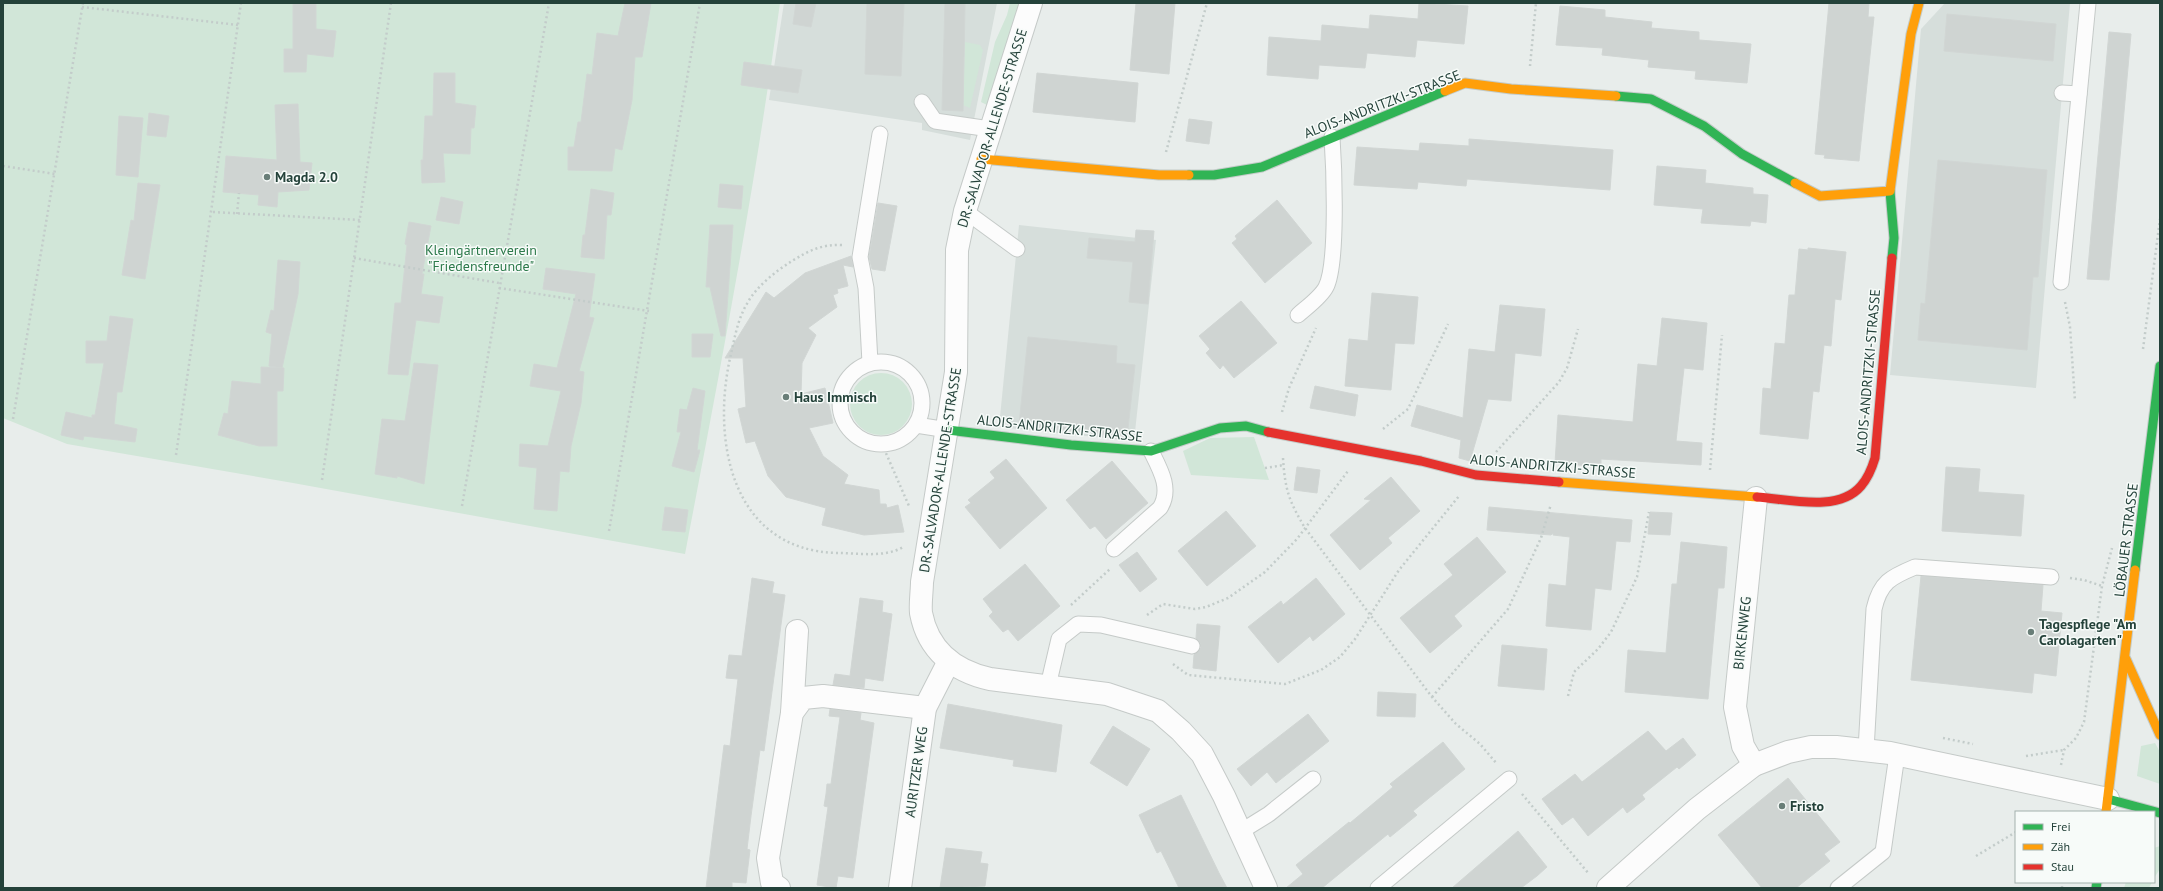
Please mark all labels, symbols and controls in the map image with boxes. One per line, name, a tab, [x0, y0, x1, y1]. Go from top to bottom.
street label: DR.-SALVADOR-ALLENDE-STRASSE	[953, 26, 1031, 230]
street label: ALOIS-ANDRITZKI-STRASSE	[1301, 66, 1463, 142]
place label: Magda 2.0	[275, 168, 338, 186]
marker: Magda 2.0	[262, 172, 272, 182]
park label: Kleingärtnerverein "Friedensfreunde"	[425, 241, 537, 275]
street label: ALOIS-ANDRITZKI-STRASSE	[1852, 288, 1884, 456]
street label: DR.-SALVADOR-ALLENDE-STRASSE	[915, 366, 965, 574]
place label: Haus Immisch	[794, 388, 877, 406]
marker: Haus Immisch	[781, 392, 791, 402]
street label: ALOIS-ANDRITZKI-STRASSE	[976, 410, 1144, 446]
street label: ALOIS-ANDRITZKI-STRASSE	[1469, 450, 1637, 482]
street label: LÖBAUER STRASSE	[2110, 482, 2142, 598]
street label: BIRKENWEG	[1729, 595, 1755, 671]
place label: Tagespflege "Am Carolagarten"	[2039, 615, 2136, 649]
marker: Tagespflege "Am Carolagarten"	[2026, 627, 2036, 637]
street label: AURITZER WEG	[901, 725, 931, 819]
place label: Fristo	[1790, 797, 1825, 815]
marker: Fristo	[1777, 801, 1787, 811]
legend	[2015, 811, 2155, 883]
text: Frei	[2051, 819, 2071, 834]
text: Zäh	[2051, 839, 2070, 854]
text: Stau	[2051, 859, 2074, 874]

